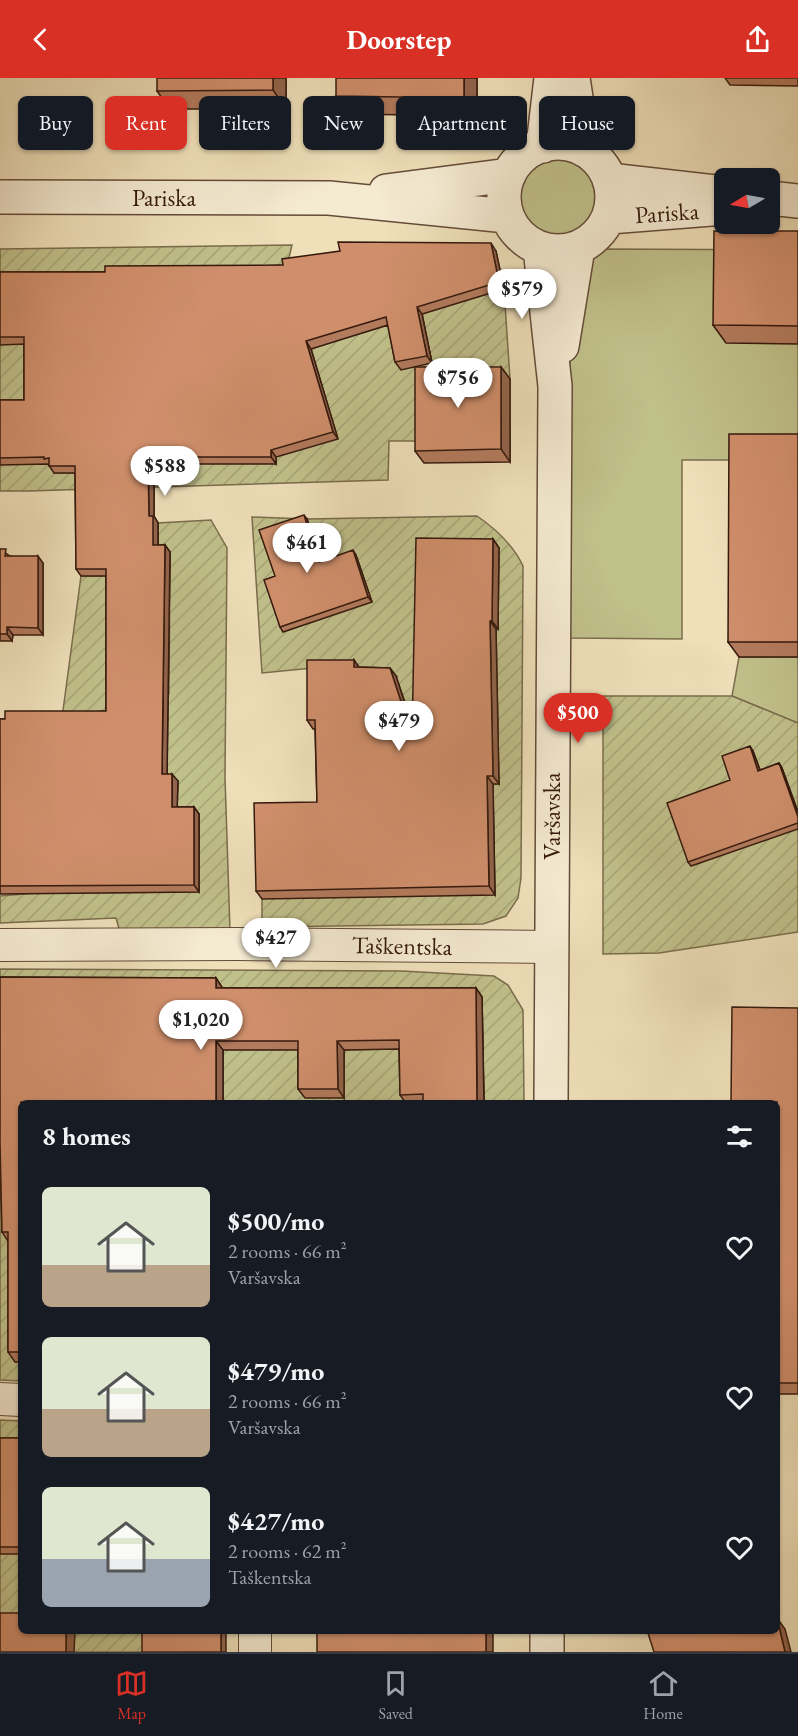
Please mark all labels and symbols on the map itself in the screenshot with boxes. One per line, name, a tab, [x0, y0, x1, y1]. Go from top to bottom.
north arrow	[714, 168, 780, 234]
street label: Pariska	[132, 182, 196, 213]
street label: Pariska	[634, 195, 700, 230]
pin: $579	[486, 269, 558, 320]
pin: $756	[422, 358, 494, 409]
pin: $588	[129, 446, 201, 497]
pin: $461	[271, 523, 343, 574]
pin: $500	[542, 693, 614, 744]
pin: $479	[363, 701, 435, 752]
street label: Varšavska	[536, 772, 567, 860]
pin: $427	[240, 918, 312, 969]
street label: Taškentska	[352, 929, 453, 962]
pin: $1,020	[152, 1000, 250, 1051]

